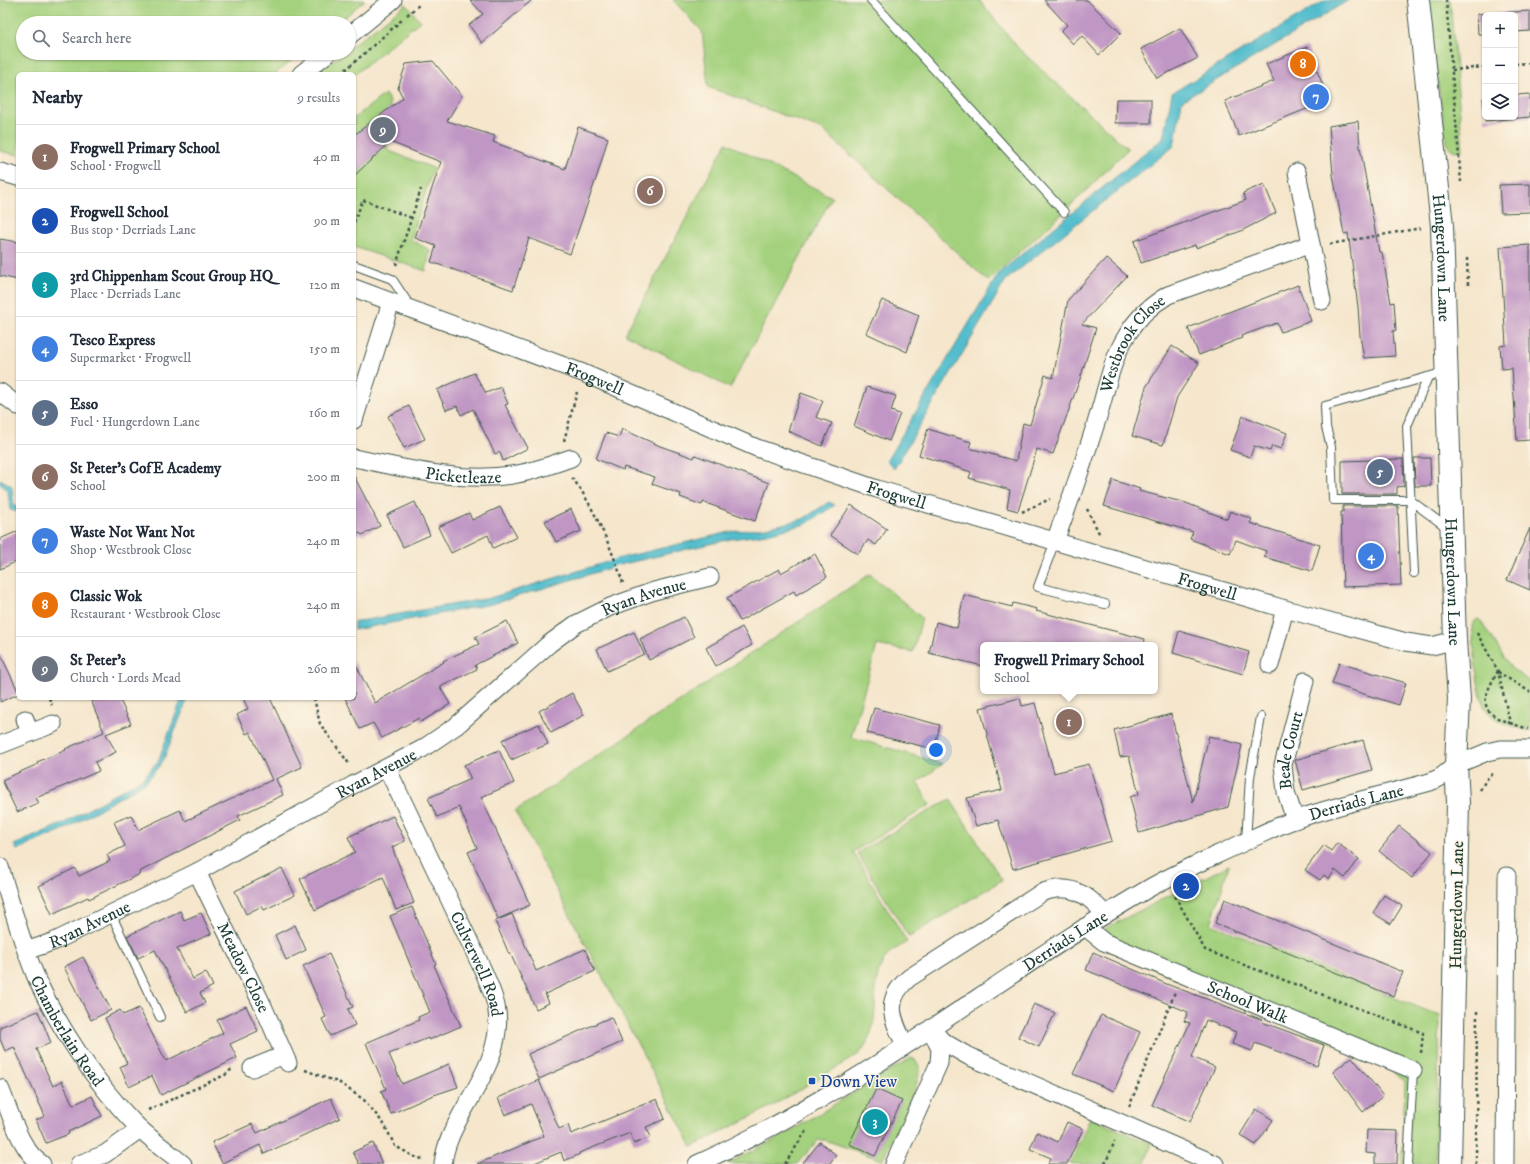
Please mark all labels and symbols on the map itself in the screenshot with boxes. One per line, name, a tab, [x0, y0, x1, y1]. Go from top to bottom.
pin: 8	[1290, 49, 1316, 79]
pin: 7	[1303, 82, 1329, 112]
pin: 9	[370, 115, 396, 145]
pin: 6	[637, 176, 663, 206]
street label: Hungerdown Lane	[1427, 193, 1455, 322]
street label: Westbrook Close	[1095, 290, 1170, 396]
street label: Frogwell	[562, 357, 627, 401]
pin: 5	[1367, 457, 1393, 487]
street label: Picketleaze	[424, 462, 502, 489]
street label: Frogwell	[864, 476, 929, 515]
street label: Hungerdown Lane	[1439, 517, 1465, 646]
pin: 4	[1358, 541, 1384, 571]
street label: Frogwell	[1175, 568, 1240, 606]
street label: Ryan Avenue	[598, 573, 688, 622]
pin: 1	[1056, 707, 1082, 737]
street label: Beale Court	[1273, 708, 1309, 791]
your location	[926, 740, 946, 760]
street label: Ryan Avenue	[332, 744, 420, 804]
street label: Derriads Lane	[1306, 779, 1406, 826]
street label: Hungerdown Lane	[1445, 841, 1469, 969]
pin: 2	[1173, 871, 1199, 901]
street label: Ryan Avenue	[46, 896, 134, 954]
street label: Derriads Lane	[1019, 906, 1112, 977]
street label: Culverwell Road	[445, 908, 508, 1018]
street label: Meadow Close	[211, 919, 274, 1016]
street label: Chamberlain Road	[25, 972, 109, 1092]
street label: School Walk	[1204, 976, 1292, 1029]
place label: Down View	[820, 1071, 897, 1093]
marker: Down View	[807, 1076, 817, 1086]
pin: 3	[862, 1107, 888, 1137]

